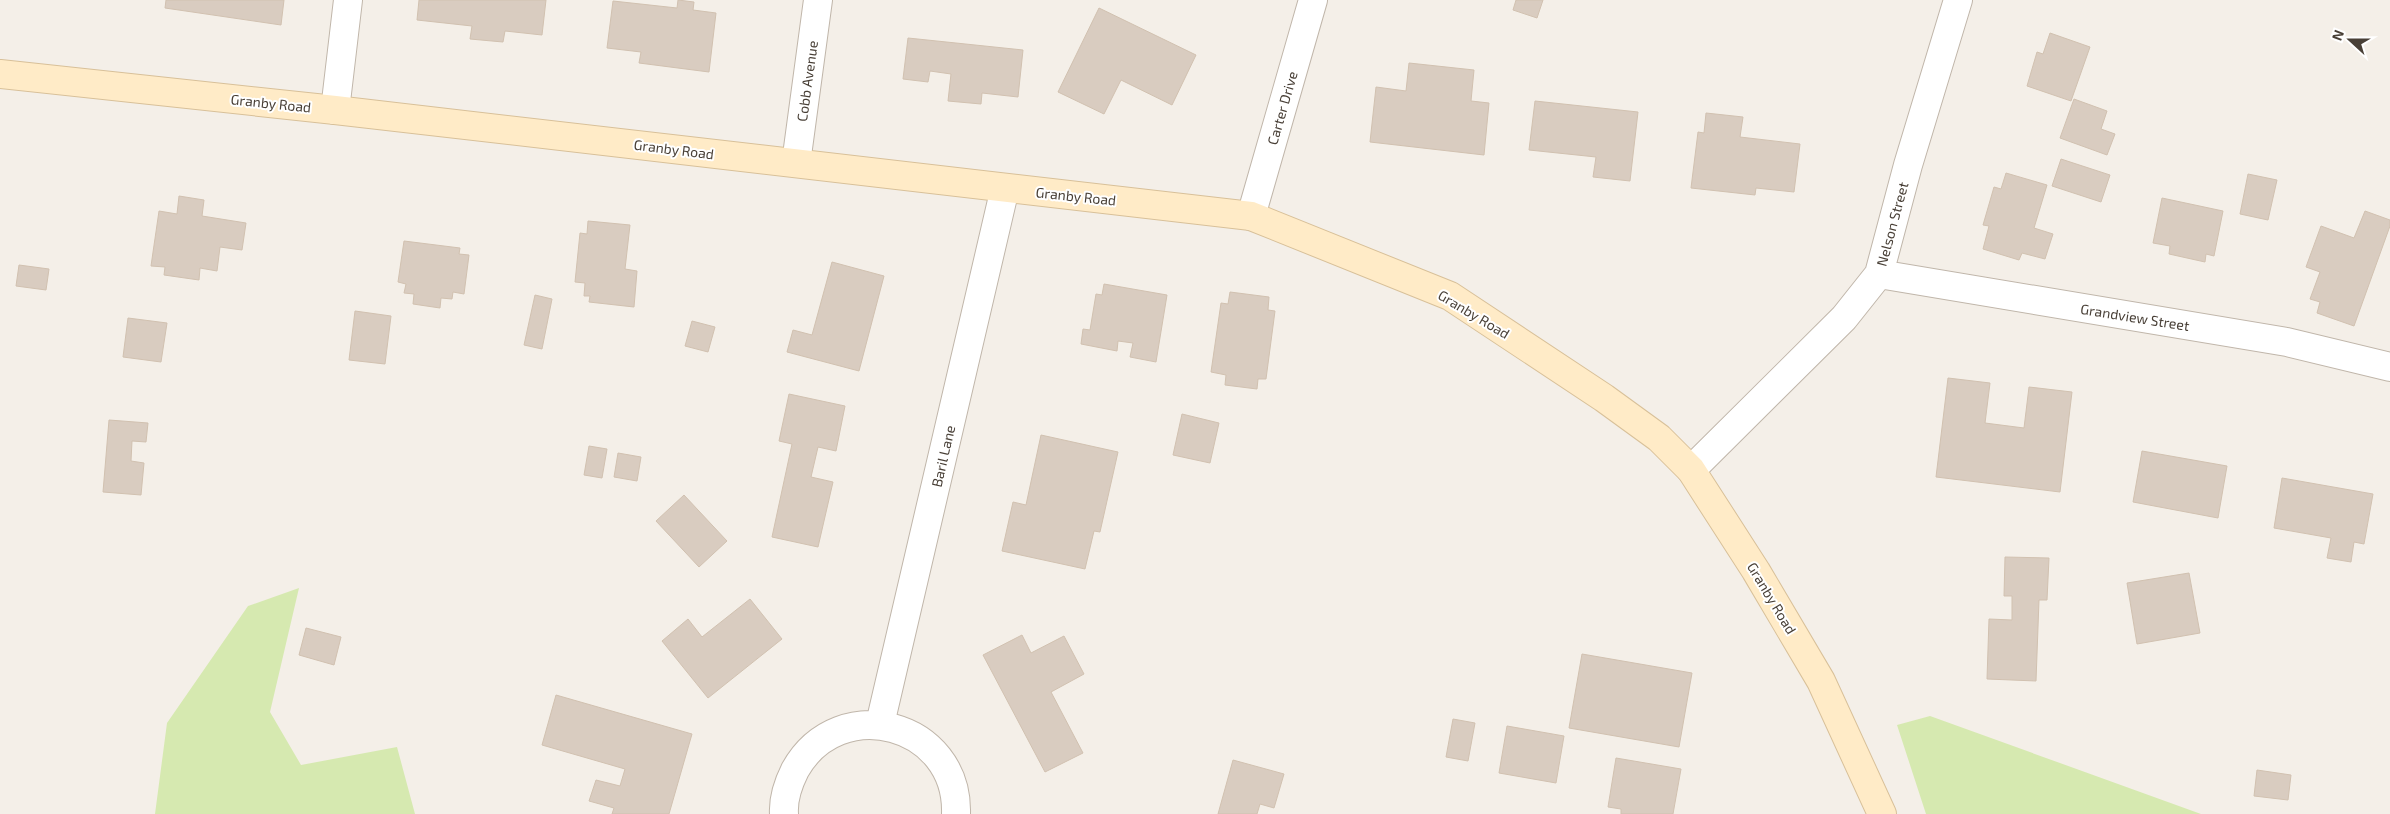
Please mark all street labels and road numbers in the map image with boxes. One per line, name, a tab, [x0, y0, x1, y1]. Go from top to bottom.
street label: Cobb Avenue	[793, 39, 821, 123]
street label: Carter Drive	[1263, 69, 1301, 147]
street label: Granby Road	[230, 90, 312, 116]
street label: Granby Road	[633, 136, 715, 162]
street label: Nelson Street	[1873, 180, 1911, 268]
street label: Granby Road	[1035, 183, 1117, 209]
street label: Granby Road	[1435, 286, 1513, 342]
street label: Grandview Street	[2079, 300, 2191, 334]
street label: Baril Lane	[928, 423, 958, 489]
street label: Granby Road	[1744, 559, 1800, 637]

